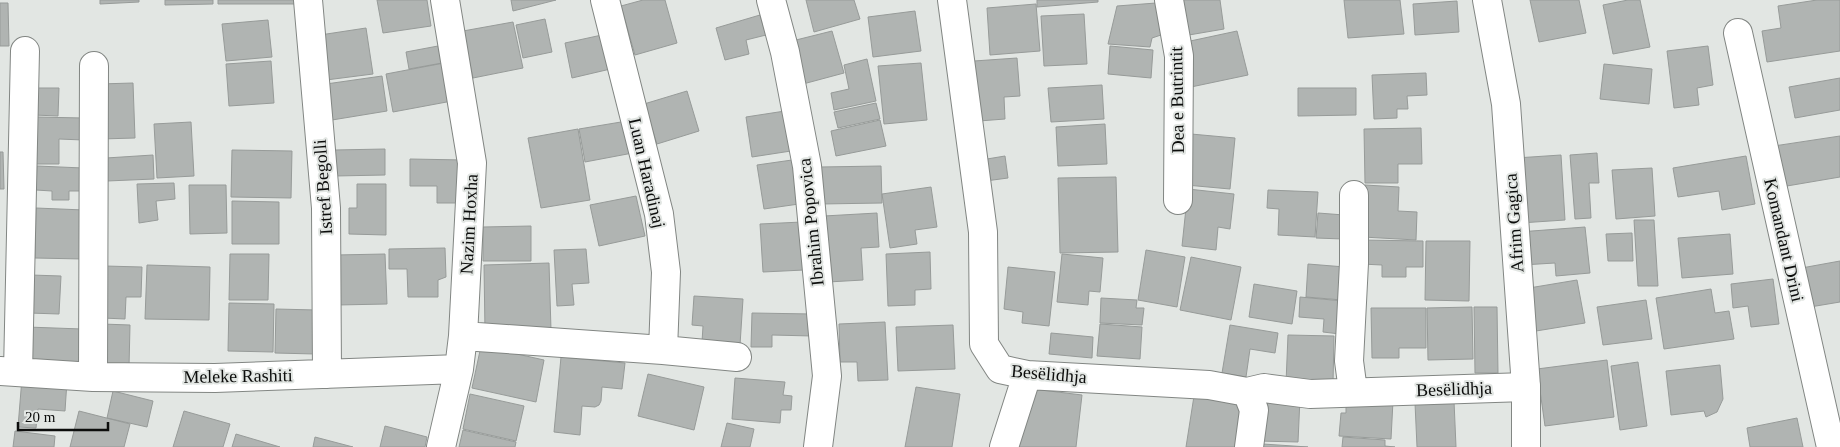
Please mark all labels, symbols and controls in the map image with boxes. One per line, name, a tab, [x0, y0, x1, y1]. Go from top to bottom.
street label: Dea e Butrintit	[1166, 46, 1188, 154]
street label: Luan Haradinaj	[625, 116, 669, 230]
street label: Istref Begolli	[310, 139, 336, 235]
street label: Ibrahim Popovica	[794, 157, 828, 287]
street label: Nazim Hoxha	[456, 173, 482, 275]
street label: Afrim Gagica	[1501, 173, 1527, 273]
street label: Komandant Drini	[1760, 176, 1808, 304]
street label: Besëlidhja	[1010, 361, 1088, 387]
street label: Meleke Rashiti	[183, 365, 293, 387]
street label: Besëlidhja	[1416, 378, 1492, 400]
scale bar	[18, 400, 108, 432]
text: 20 m	[25, 409, 56, 425]

